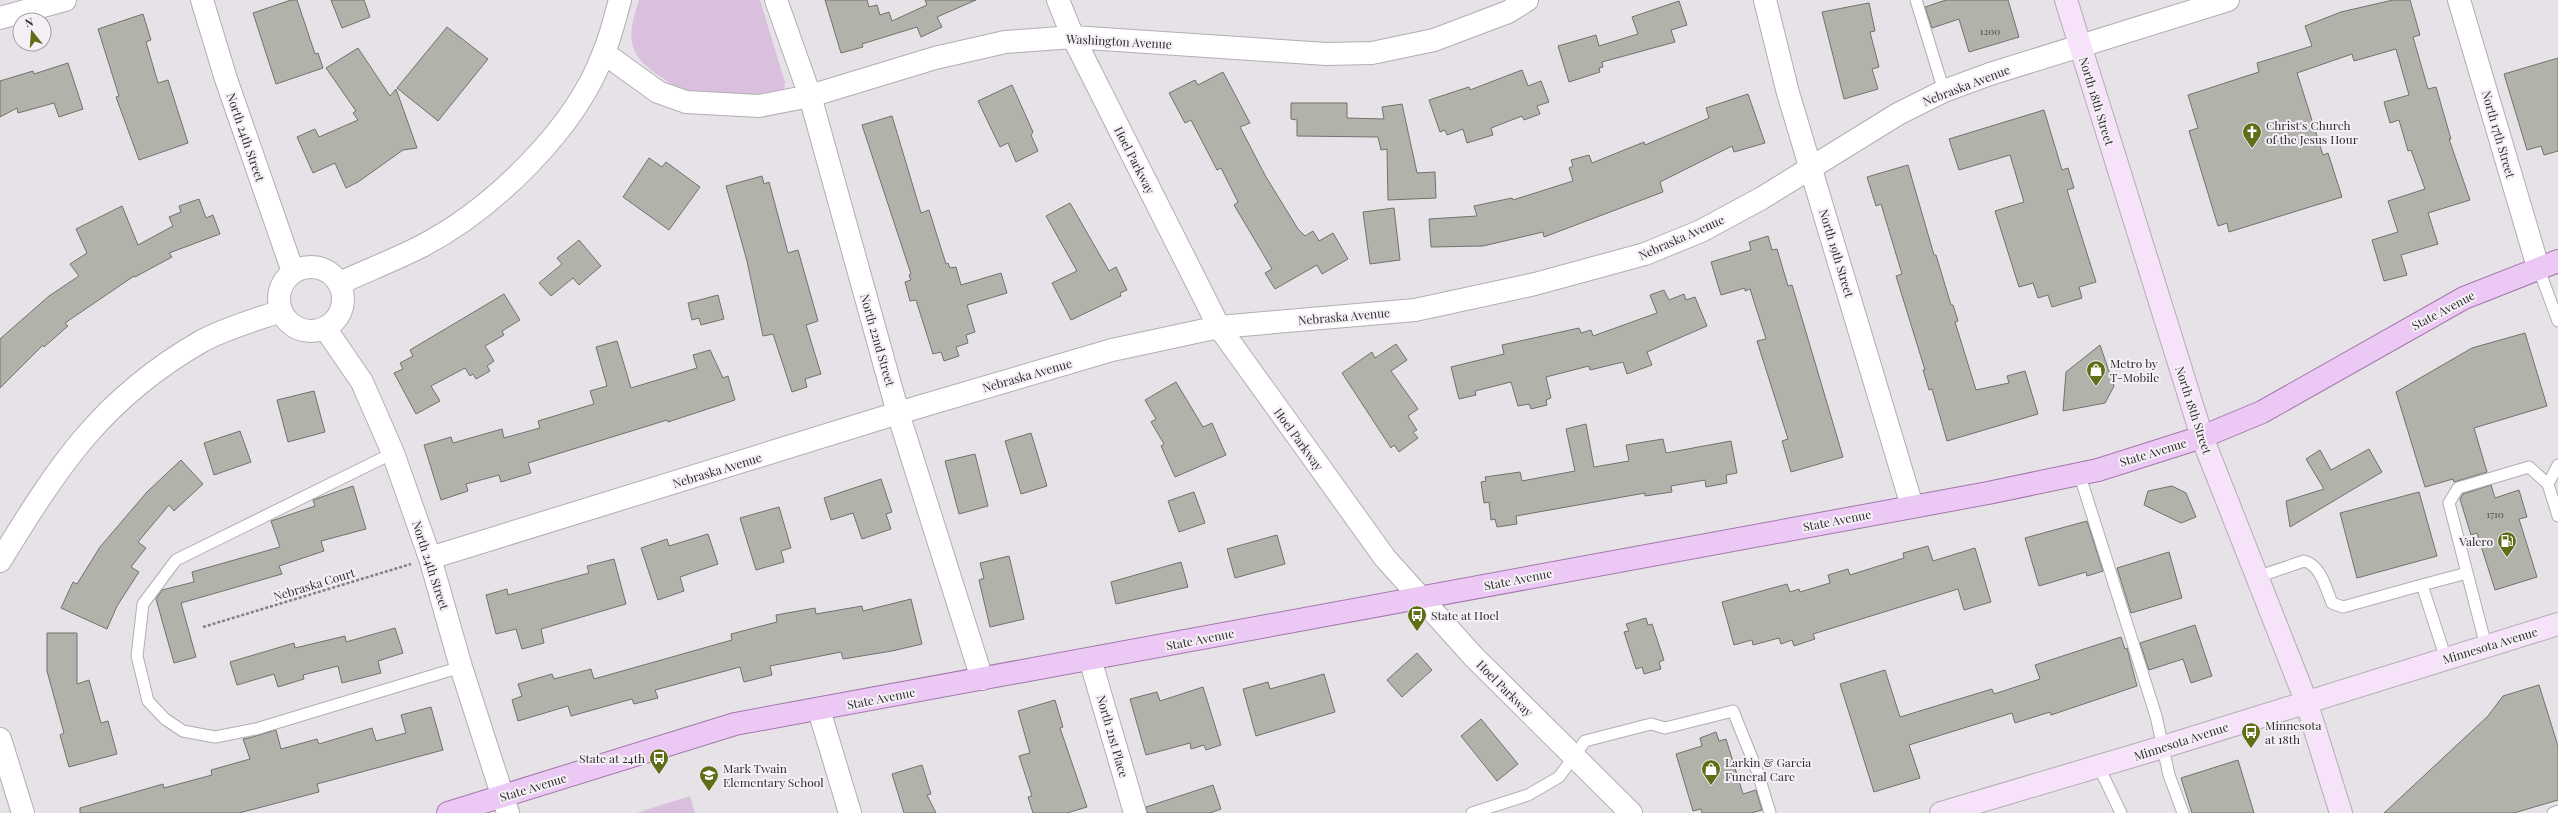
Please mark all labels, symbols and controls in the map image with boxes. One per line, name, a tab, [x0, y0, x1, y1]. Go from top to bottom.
north arrow	[12, 12, 52, 52]
text: N	[23, 14, 35, 30]
house number: 1200	[1980, 24, 2000, 38]
street label: Washington Avenue	[1065, 30, 1172, 52]
street label: North 18th Street	[2076, 55, 2118, 148]
street label: Nebraska Avenue	[1920, 61, 2012, 109]
street label: North 17th Street	[2479, 88, 2519, 180]
street label: North 24th Street	[223, 91, 269, 184]
place label: Christ's Church of the Jesus Hour	[2266, 117, 2359, 147]
church icon: Christ's Church of the Jesus Hour	[2241, 121, 2263, 149]
street label: Hoel Parkway	[1111, 124, 1159, 196]
street label: North 19th Street	[1816, 207, 1858, 300]
street label: Nebraska Avenue	[1636, 211, 1726, 263]
street label: State Avenue	[2409, 287, 2477, 333]
street label: North 22nd Street	[857, 292, 899, 389]
street label: Nebraska Avenue	[1297, 304, 1391, 328]
street label: Nebraska Avenue	[980, 355, 1074, 395]
place label: Metro by T-Mobile	[2110, 355, 2159, 385]
shop icon: Metro by T-Mobile	[2085, 359, 2107, 387]
street label: North 18th Street	[2172, 364, 2216, 457]
street label: Hoel Parkway	[1271, 404, 1327, 474]
street label: State Avenue	[2118, 434, 2188, 470]
street label: Nebraska Avenue	[671, 449, 763, 491]
street label: State Avenue	[1802, 506, 1872, 534]
house number: 1710	[2486, 507, 2504, 521]
street label: North 24th Street	[409, 518, 453, 612]
fuel station icon: Valero	[2496, 530, 2518, 558]
place label: Valero	[2458, 533, 2493, 549]
street label: Nebraska Court	[271, 564, 357, 604]
street label: State Avenue	[1483, 565, 1553, 593]
bus stop icon: State at Hoel	[1406, 604, 1428, 632]
place label: State at Hoel	[1431, 607, 1500, 623]
street label: Minnesota Avenue	[2441, 623, 2539, 667]
street label: State Avenue	[1165, 625, 1235, 653]
street label: Hoel Parkway	[1473, 656, 1537, 720]
street label: State Avenue	[846, 684, 916, 712]
street label: North 21st Place	[1094, 693, 1132, 779]
place label: Minnesota at 18th	[2265, 717, 2322, 747]
street label: Minnesota Avenue	[2132, 718, 2230, 764]
bus stop icon: Minnesota at 18th	[2240, 721, 2262, 749]
bus stop icon: State at 24th	[648, 747, 670, 775]
place label: State at 24th	[579, 750, 645, 766]
place label: Larkin & Garcia Funeral Care	[1725, 754, 1811, 784]
shop icon: Larkin & Garcia Funeral Care	[1700, 758, 1722, 786]
place label: Mark Twain Elementary School	[723, 760, 824, 790]
school or university icon: Mark Twain Elementary School	[698, 764, 720, 792]
street label: State Avenue	[498, 769, 568, 805]

